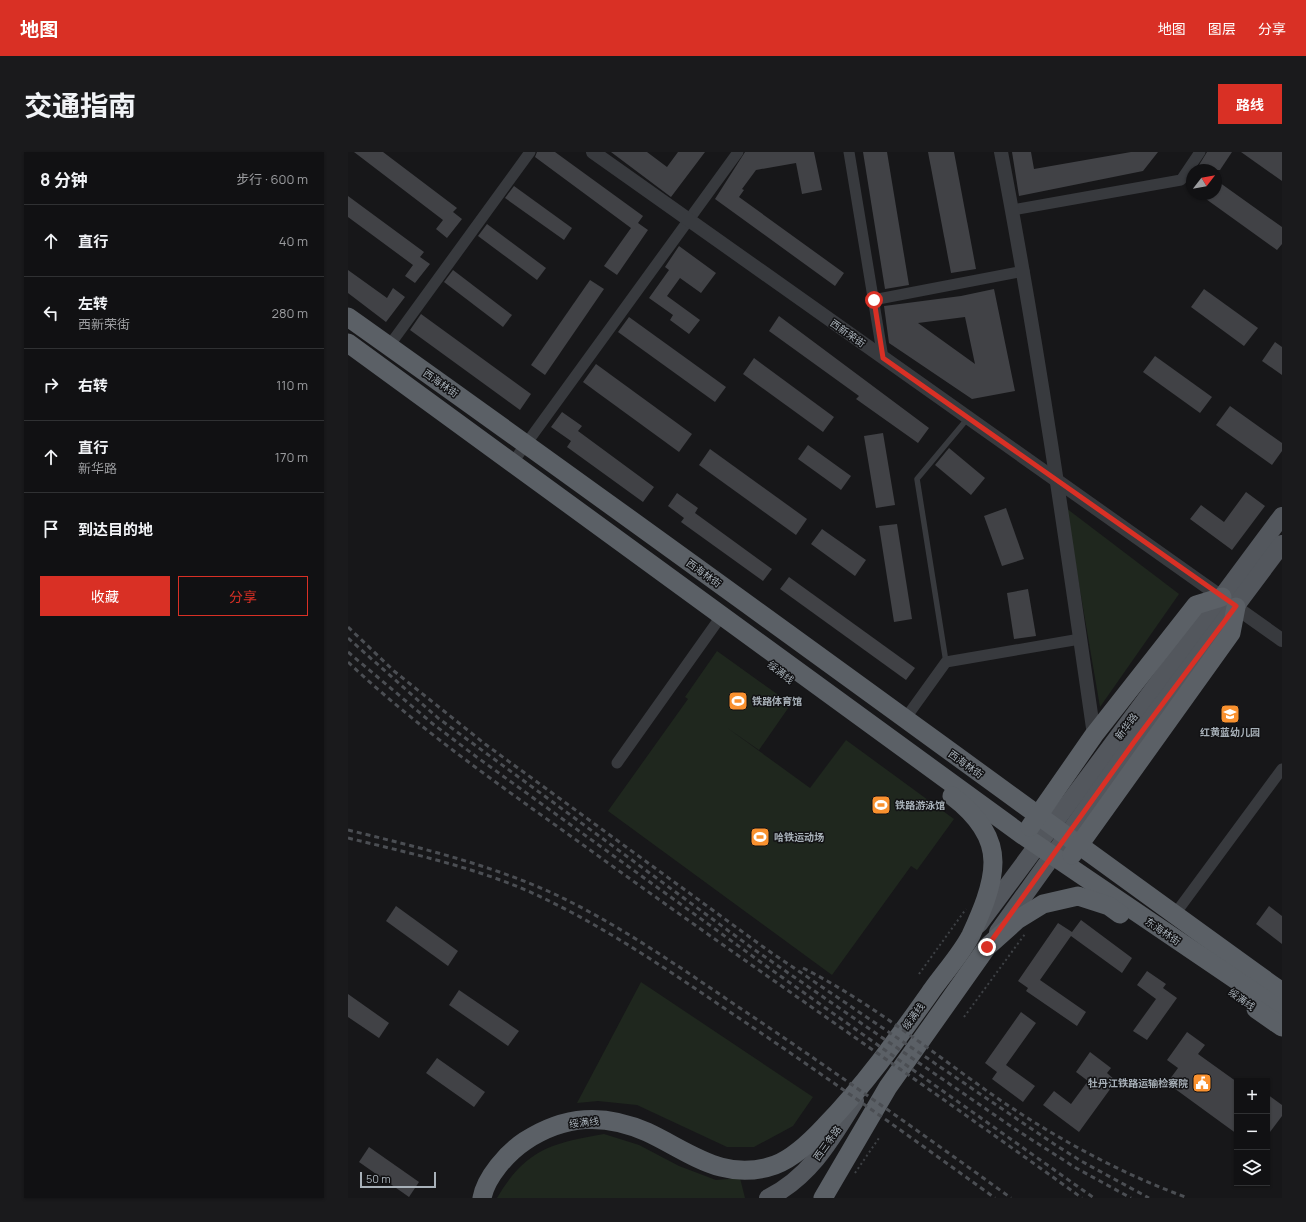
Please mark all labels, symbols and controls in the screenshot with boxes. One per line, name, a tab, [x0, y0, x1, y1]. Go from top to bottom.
text: 地图	[20, 16, 58, 42]
text: 地图	[1158, 19, 1186, 38]
text: 图层	[1208, 19, 1236, 38]
text: 分享	[1258, 19, 1286, 38]
button: 路线	[1218, 84, 1282, 124]
text: 交通指南	[24, 86, 136, 124]
north arrow	[1186, 164, 1222, 200]
text: 8 分钟	[40, 168, 88, 191]
text: 步行 · 600 m	[236, 170, 308, 188]
icon: ahead	[40, 230, 62, 252]
text: 直行	[78, 231, 108, 252]
text: 40 m	[279, 232, 308, 250]
route start	[865, 291, 883, 309]
text: 左转	[78, 293, 108, 314]
icon: left	[40, 302, 62, 324]
text: 280 m	[271, 304, 308, 322]
text: 西新荣街	[78, 315, 130, 333]
street label: 西新荣街	[828, 316, 868, 350]
street label: 西海林街	[421, 366, 461, 400]
icon: right	[40, 374, 62, 396]
text: 右转	[78, 375, 108, 396]
text: 110 m	[276, 376, 308, 394]
text: 直行	[78, 437, 108, 458]
icon: ahead	[40, 446, 62, 468]
text: 170 m	[275, 448, 308, 466]
text: 新华路	[78, 459, 117, 477]
icon: arrive	[40, 518, 62, 540]
text: 到达目的地	[78, 519, 153, 540]
street label: 西海林街	[684, 556, 724, 590]
button: 收藏	[40, 576, 170, 616]
button: 分享	[178, 576, 308, 616]
street label: 绥满线	[765, 657, 797, 687]
sports icon: 铁路体育馆	[727, 690, 749, 712]
place label: 铁路体育馆	[752, 694, 802, 708]
school or university icon: 红黄蓝幼儿园	[1219, 703, 1241, 725]
street label: 新华路	[1111, 710, 1141, 742]
place label: 红黄蓝幼儿园	[1200, 725, 1260, 739]
street label: 西海林街	[946, 747, 986, 781]
sports icon: 铁路游泳馆	[870, 794, 892, 816]
place label: 铁路游泳馆	[895, 798, 945, 812]
sports icon: 哈铁运动场	[749, 826, 771, 848]
place label: 哈铁运动场	[774, 830, 824, 844]
street label: 东海林街	[1143, 914, 1183, 948]
route end	[978, 938, 996, 956]
street label: 绥满线	[1226, 985, 1258, 1013]
street label: 绥满线	[899, 1000, 927, 1032]
public building icon: 牡丹江铁路运输检察院	[1191, 1072, 1213, 1094]
place label: 牡丹江铁路运输检察院	[1088, 1076, 1188, 1090]
map controls	[1234, 1078, 1270, 1186]
button: +	[1234, 1078, 1270, 1114]
street label: 绥满线	[568, 1113, 600, 1131]
button: −	[1234, 1114, 1270, 1150]
street label: 西三条路	[810, 1123, 844, 1163]
button: layers	[1234, 1150, 1270, 1186]
scale bar	[360, 1170, 436, 1189]
text: 50 m	[366, 1171, 391, 1186]

